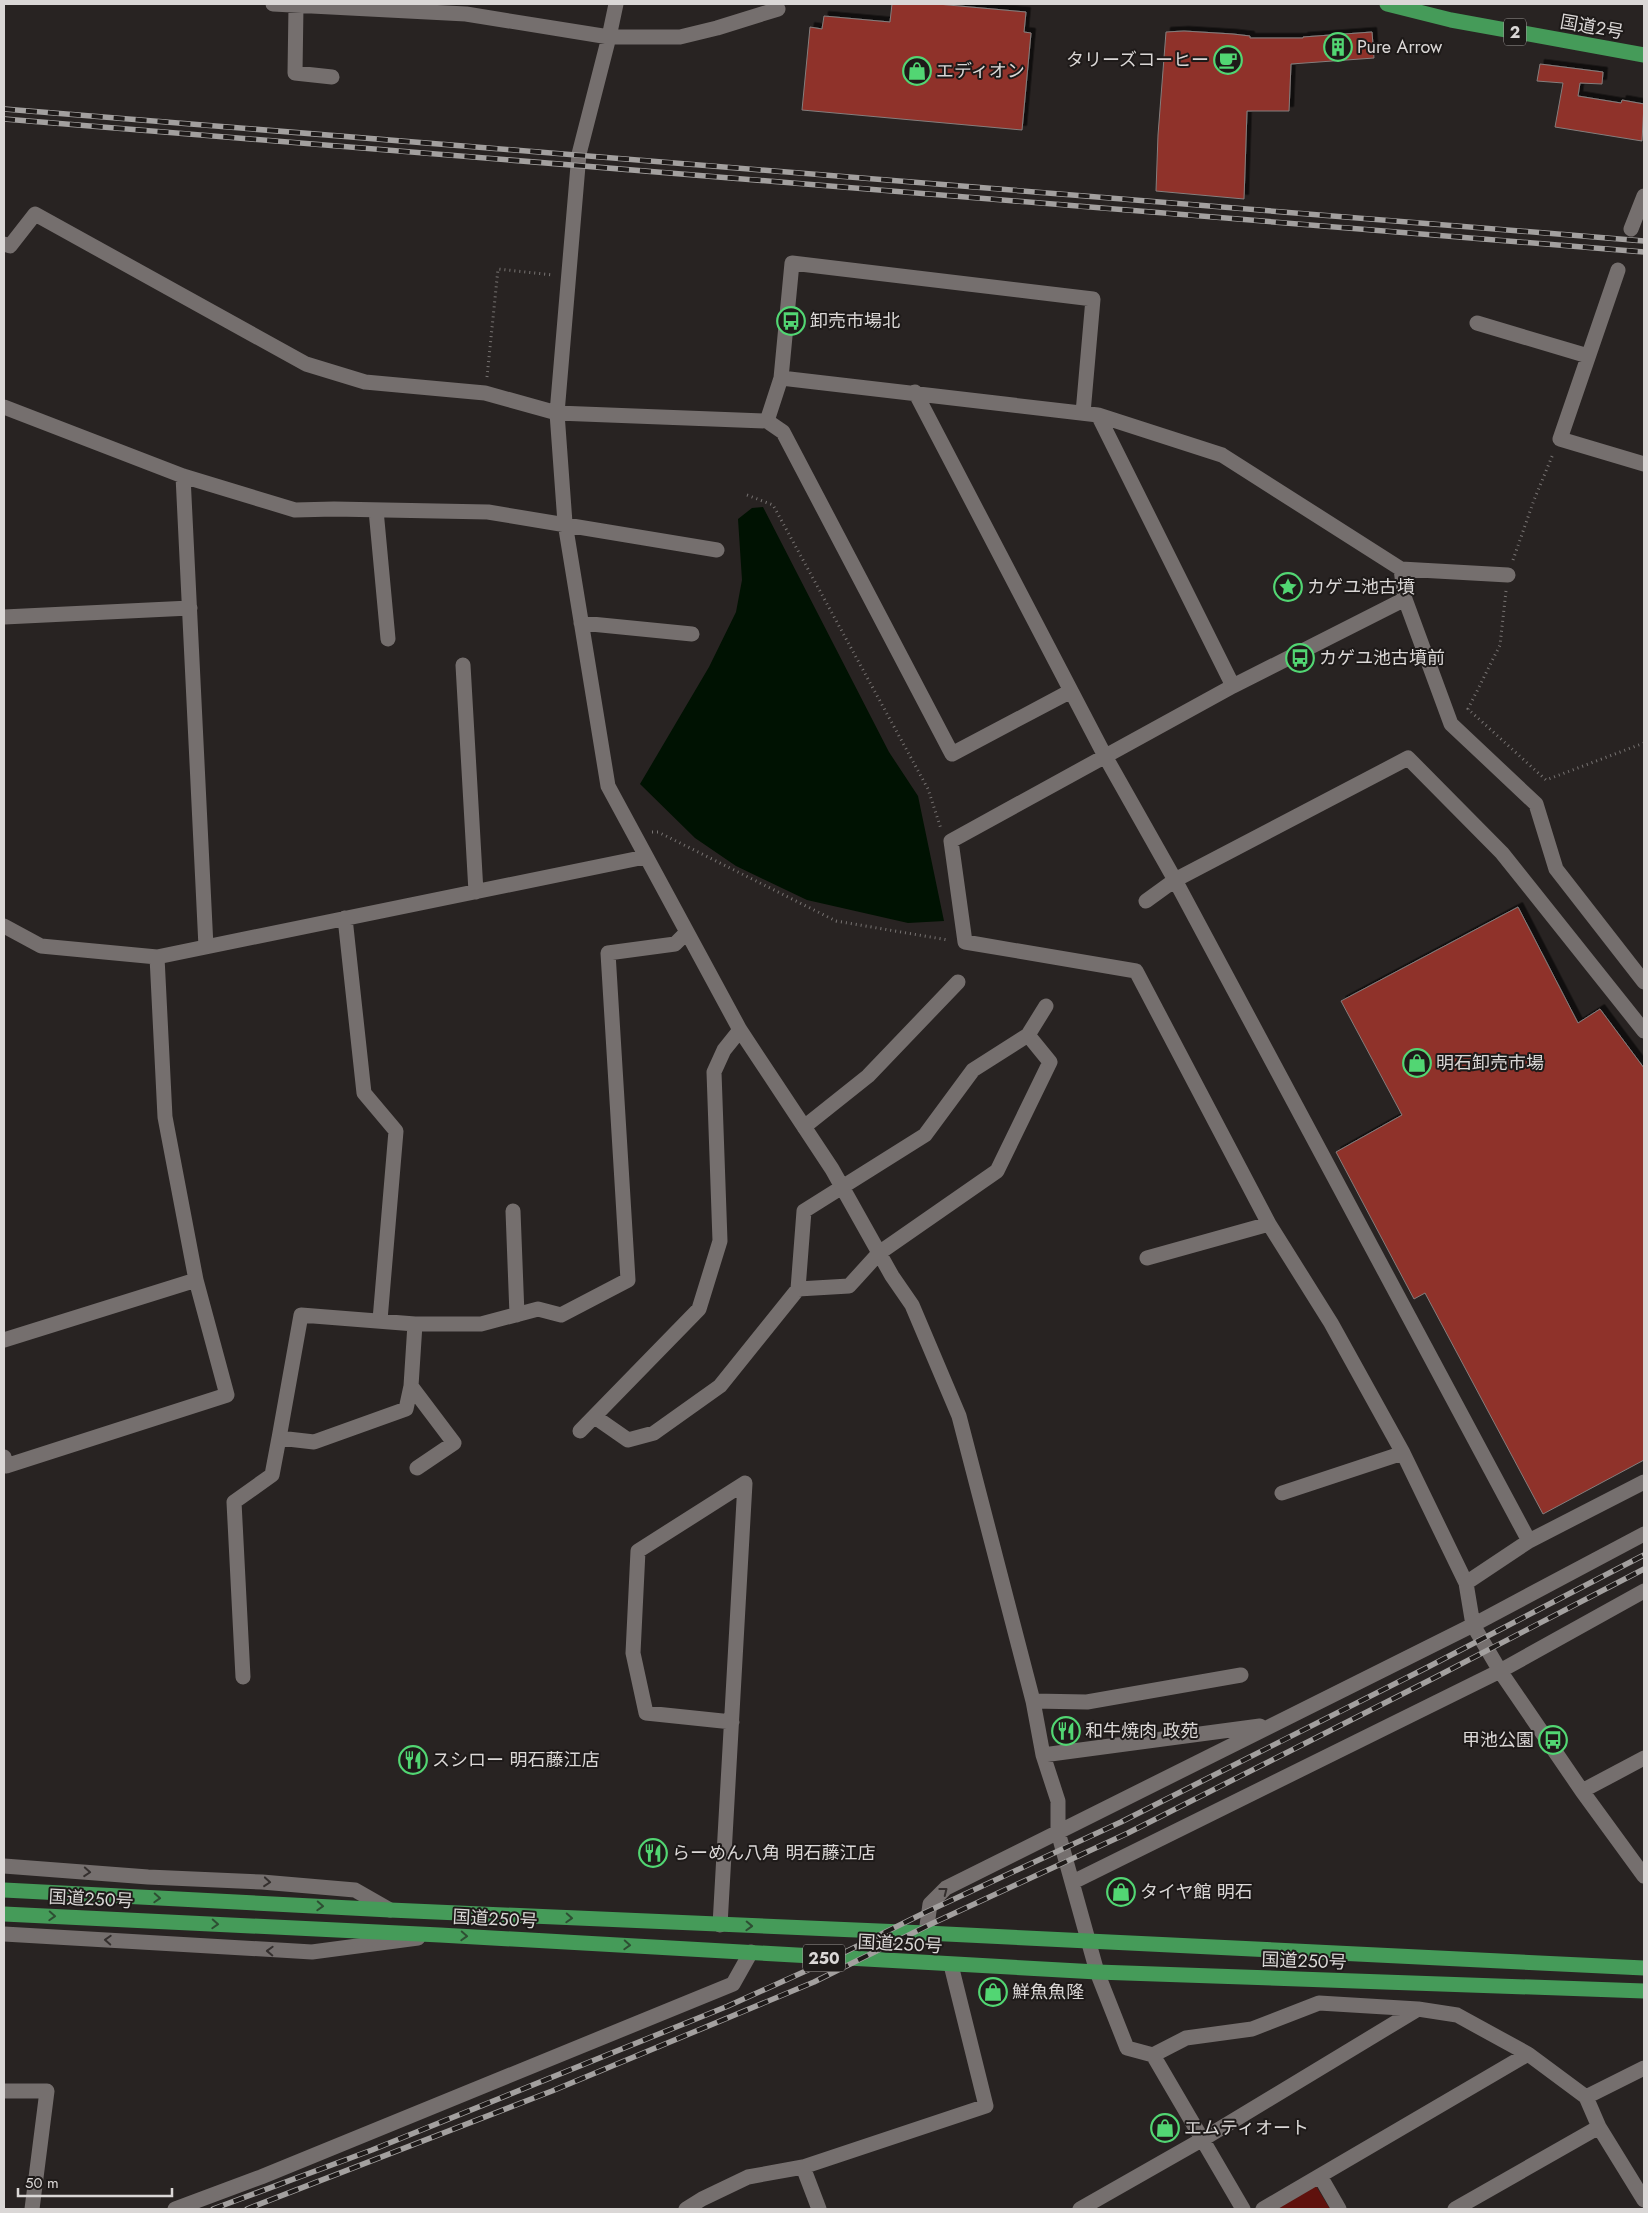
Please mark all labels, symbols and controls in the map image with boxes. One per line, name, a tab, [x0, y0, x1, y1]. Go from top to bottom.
street label: 国道2号	[1558, 9, 1626, 45]
road number: 2	[1504, 18, 1526, 46]
building icon: Pure Arrow	[1323, 32, 1353, 62]
place label: Pure Arrow	[1357, 34, 1443, 60]
cafe icon: タリーズコーヒー	[1213, 45, 1243, 75]
place label: タリーズコーヒー	[1066, 47, 1209, 73]
shop icon: エディオン	[902, 56, 932, 86]
place label: エディオン	[936, 58, 1025, 84]
bus stop icon: 卸売市場北	[776, 306, 806, 336]
place label: 卸売市場北	[810, 308, 900, 334]
place icon: カゲユ池古墳	[1273, 572, 1303, 602]
place label: カゲユ池古墳	[1307, 574, 1415, 600]
bus stop icon: カゲユ池古墳前	[1285, 643, 1315, 673]
place label: カゲユ池古墳前	[1319, 645, 1445, 671]
shop icon: 明石卸売市場	[1402, 1048, 1432, 1078]
place label: 明石卸売市場	[1436, 1050, 1544, 1076]
restaurant icon: 和牛焼肉 政苑	[1051, 1716, 1081, 1746]
place label: 和牛焼肉 政苑	[1085, 1718, 1198, 1744]
bus stop icon: 甲池公園	[1538, 1725, 1568, 1755]
place label: 甲池公園	[1462, 1727, 1534, 1753]
restaurant icon: スシロー 明石藤江店	[398, 1745, 428, 1775]
place label: スシロー 明石藤江店	[432, 1747, 599, 1773]
restaurant icon: らーめん八角 明石藤江店	[638, 1838, 668, 1868]
place label: らーめん八角 明石藤江店	[672, 1840, 875, 1866]
one-way arrow	[84, 1866, 92, 1877]
one-way arrow	[263, 1877, 271, 1888]
shop icon: タイヤ館 明石	[1106, 1877, 1136, 1907]
place label: タイヤ館 明石	[1140, 1879, 1253, 1905]
street label: 国道250号	[48, 1884, 134, 1914]
one-way arrow	[938, 1888, 948, 1897]
one-way arrow	[154, 1892, 162, 1903]
one-way arrow	[316, 1901, 324, 1912]
street label: 国道250号	[452, 1904, 538, 1934]
one-way arrow	[49, 1911, 57, 1922]
one-way arrow	[566, 1913, 574, 1923]
one-way arrow	[211, 1919, 219, 1930]
one-way arrow	[746, 1921, 753, 1931]
street label: 国道250号	[857, 1929, 943, 1959]
one-way arrow	[461, 1931, 469, 1942]
one-way arrow	[103, 1934, 111, 1945]
one-way arrow	[623, 1940, 631, 1951]
one-way arrow	[265, 1945, 273, 1956]
road number: 250	[803, 1945, 845, 1972]
street label: 国道250号	[1261, 1947, 1347, 1975]
shop icon: 鮮魚魚隆	[978, 1977, 1008, 2007]
place label: 鮮魚魚隆	[1012, 1979, 1084, 2005]
shop icon: エムティオート	[1150, 2113, 1180, 2143]
place label: エムティオート	[1184, 2115, 1309, 2141]
scale bar	[18, 2166, 171, 2198]
text: 50 m	[25, 2172, 59, 2194]

